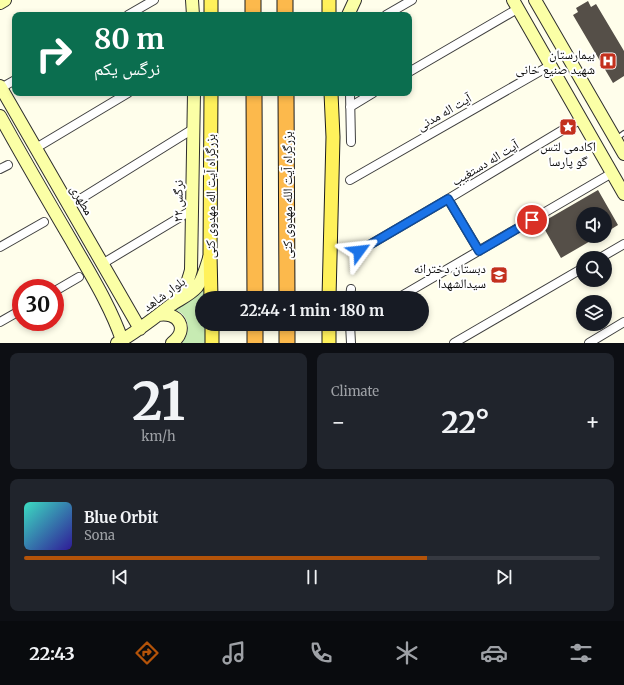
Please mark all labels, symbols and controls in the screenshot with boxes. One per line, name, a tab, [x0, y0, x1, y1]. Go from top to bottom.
text: 80 m	[94, 21, 165, 57]
icon: right	[28, 28, 80, 80]
place label: بیمارستان شهید صنیع خانی	[516, 46, 595, 79]
hospital icon: بیمارستان شهید صنیع خانی	[598, 51, 618, 71]
text: نرگس یکم	[94, 57, 160, 80]
street label: آیت اله مدنی	[413, 89, 475, 135]
place icon: اکادمی لتس گو پارسا	[558, 117, 578, 137]
street label: بزرگراه آیت الله مهدوی کنی	[279, 131, 296, 259]
street label: بزرگراه آیت اله مهدوی کنی	[202, 134, 219, 258]
street label: آیت اله دستغیب	[448, 136, 522, 190]
place label: اکادمی لتس گو پارسا	[540, 138, 596, 170]
street label: نرگس ۲۲	[169, 180, 187, 222]
street label: مطهری	[67, 182, 97, 218]
pin	[515, 203, 549, 237]
map controls	[576, 207, 612, 331]
button: sound	[576, 207, 612, 243]
icon: arrive	[521, 209, 543, 231]
position arrow	[338, 230, 380, 272]
button: search	[576, 251, 612, 287]
place label: دبستان دخترانه سیدالشهدا	[414, 260, 486, 292]
school or university icon: دبستان دخترانه سیدالشهدا	[489, 265, 509, 285]
street label: بلوار شاهد	[139, 273, 189, 315]
speed limit sign: 30	[12, 279, 64, 331]
button: layers	[576, 295, 612, 331]
text: 22:44 · 1 min · 180 m	[240, 301, 384, 320]
text: 21	[132, 369, 185, 434]
text: Climate	[331, 383, 379, 400]
text: 22°	[441, 403, 490, 441]
text: −	[331, 408, 346, 436]
text: +	[585, 408, 600, 436]
text: km/h	[141, 428, 176, 445]
text: Blue Orbit	[84, 508, 158, 527]
text: Sona	[84, 527, 115, 544]
icon: previous	[109, 566, 131, 588]
icon: pause	[301, 566, 323, 588]
icon: next	[493, 566, 515, 588]
icon: directions	[133, 639, 161, 667]
icon: music	[220, 639, 248, 667]
icon: phone	[307, 639, 335, 667]
icon: climate	[393, 639, 421, 667]
icon: car	[480, 639, 508, 667]
icon: filters	[567, 639, 595, 667]
text: 22:43	[29, 642, 75, 665]

